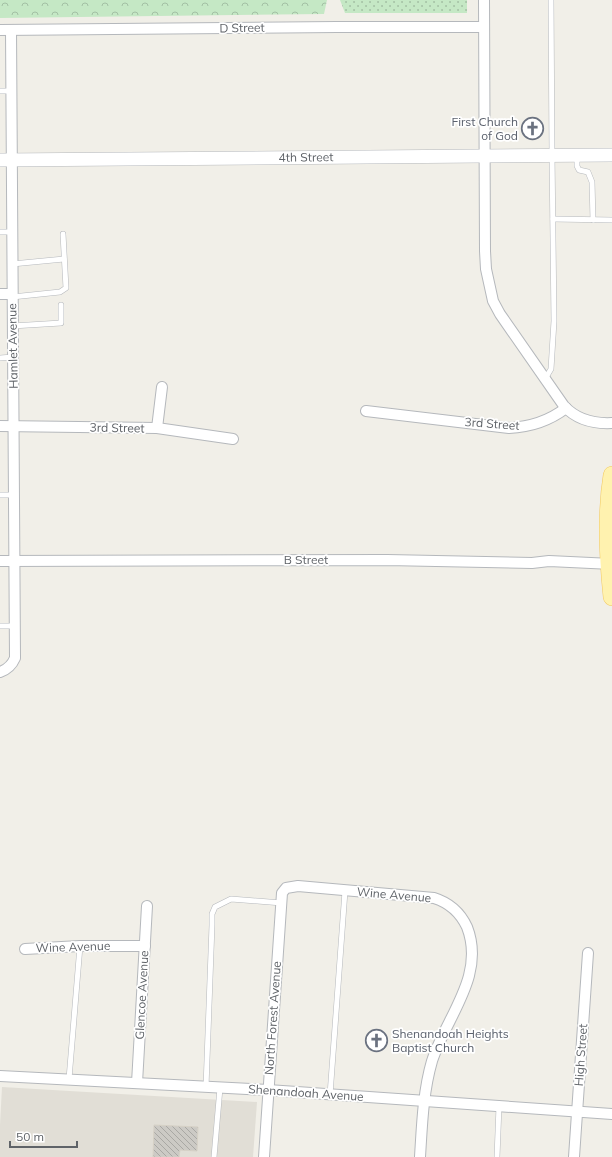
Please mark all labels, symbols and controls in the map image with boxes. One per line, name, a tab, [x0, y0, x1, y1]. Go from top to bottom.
street label: D Street	[219, 20, 265, 35]
place label: First Church of God	[451, 114, 518, 143]
church icon: First Church of God	[520, 116, 546, 142]
street label: 4th Street	[279, 149, 333, 165]
street label: Hamlet Avenue	[4, 303, 21, 389]
street label: 3rd Street	[464, 414, 520, 433]
street label: 3rd Street	[89, 420, 145, 435]
street label: B Street	[284, 552, 328, 567]
street label: Wine Avenue	[356, 884, 432, 905]
street label: Wine Avenue	[35, 938, 111, 955]
street label: Glencoe Avenue	[132, 950, 151, 1040]
street label: North Forest Avenue	[261, 961, 284, 1075]
street label: High Street	[571, 1023, 590, 1087]
place label: Shenandoah Heights Baptist Church	[392, 1026, 509, 1055]
church icon: Shenandoah Heights Baptist Church	[363, 1028, 389, 1054]
street label: Shenandoah Avenue	[248, 1081, 364, 1104]
scale bar	[10, 1123, 77, 1149]
text: 50 m	[16, 1129, 44, 1144]

